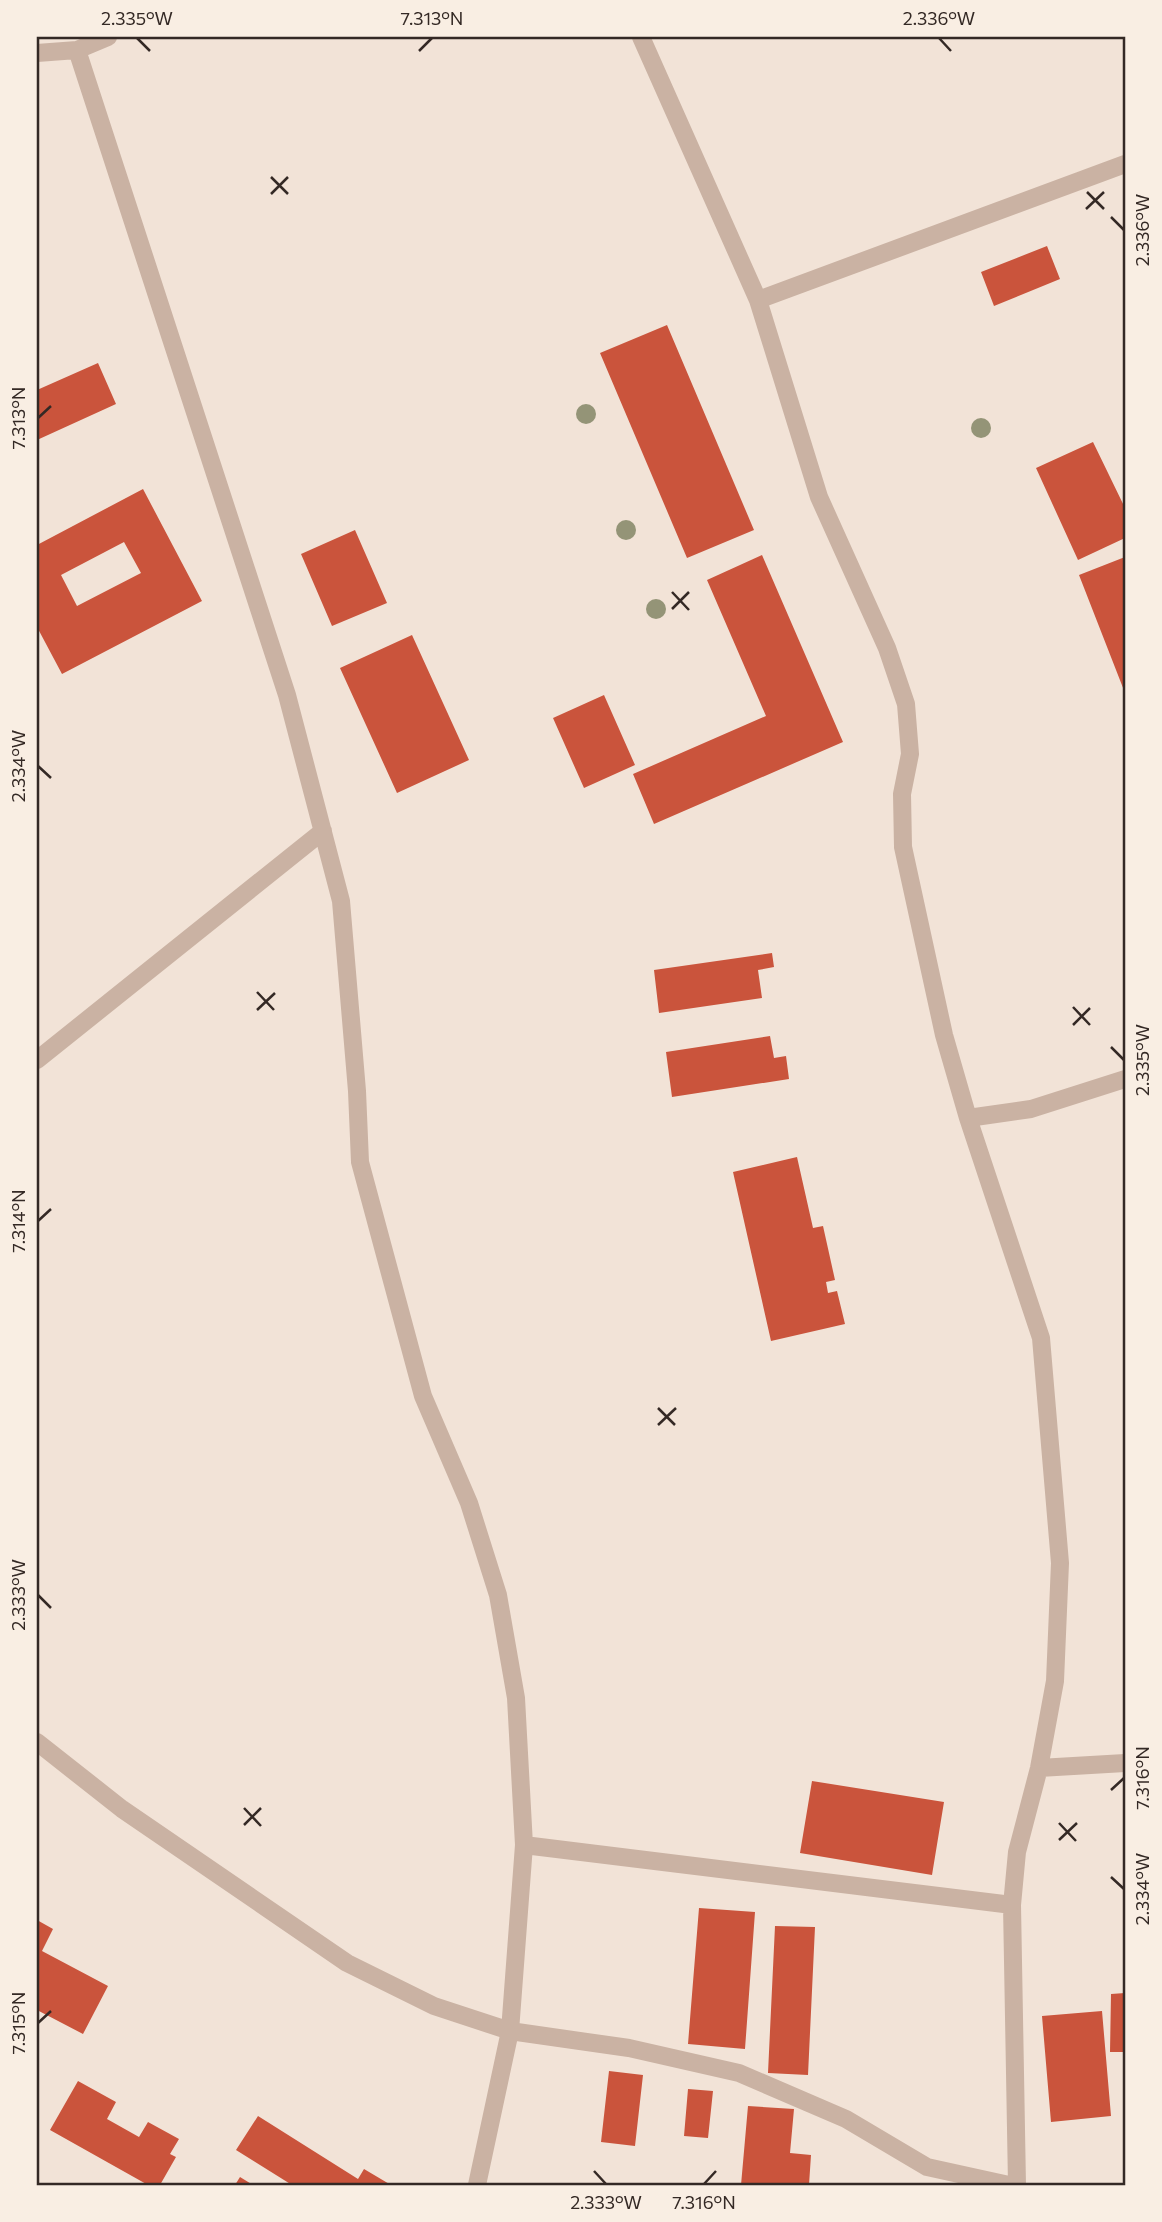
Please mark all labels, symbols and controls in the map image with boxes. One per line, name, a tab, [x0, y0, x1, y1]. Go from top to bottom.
text: 2.335°W	[101, 7, 173, 29]
text: 7.313°N	[401, 7, 463, 29]
text: 2.336°W	[903, 7, 975, 29]
text: 2.336°W	[1131, 194, 1153, 266]
text: 7.313°N	[7, 387, 29, 449]
text: 2.334°W	[7, 730, 29, 802]
text: 2.335°W	[1131, 1024, 1153, 1096]
text: 7.314°N	[7, 1189, 29, 1253]
text: 2.333°W	[7, 1559, 29, 1631]
text: 7.316°N	[1131, 1746, 1153, 1810]
text: 2.334°W	[1131, 1853, 1153, 1925]
text: 7.315°N	[7, 1992, 29, 2054]
text: 2.333°W	[570, 2191, 642, 2213]
text: 7.316°N	[672, 2191, 736, 2213]

